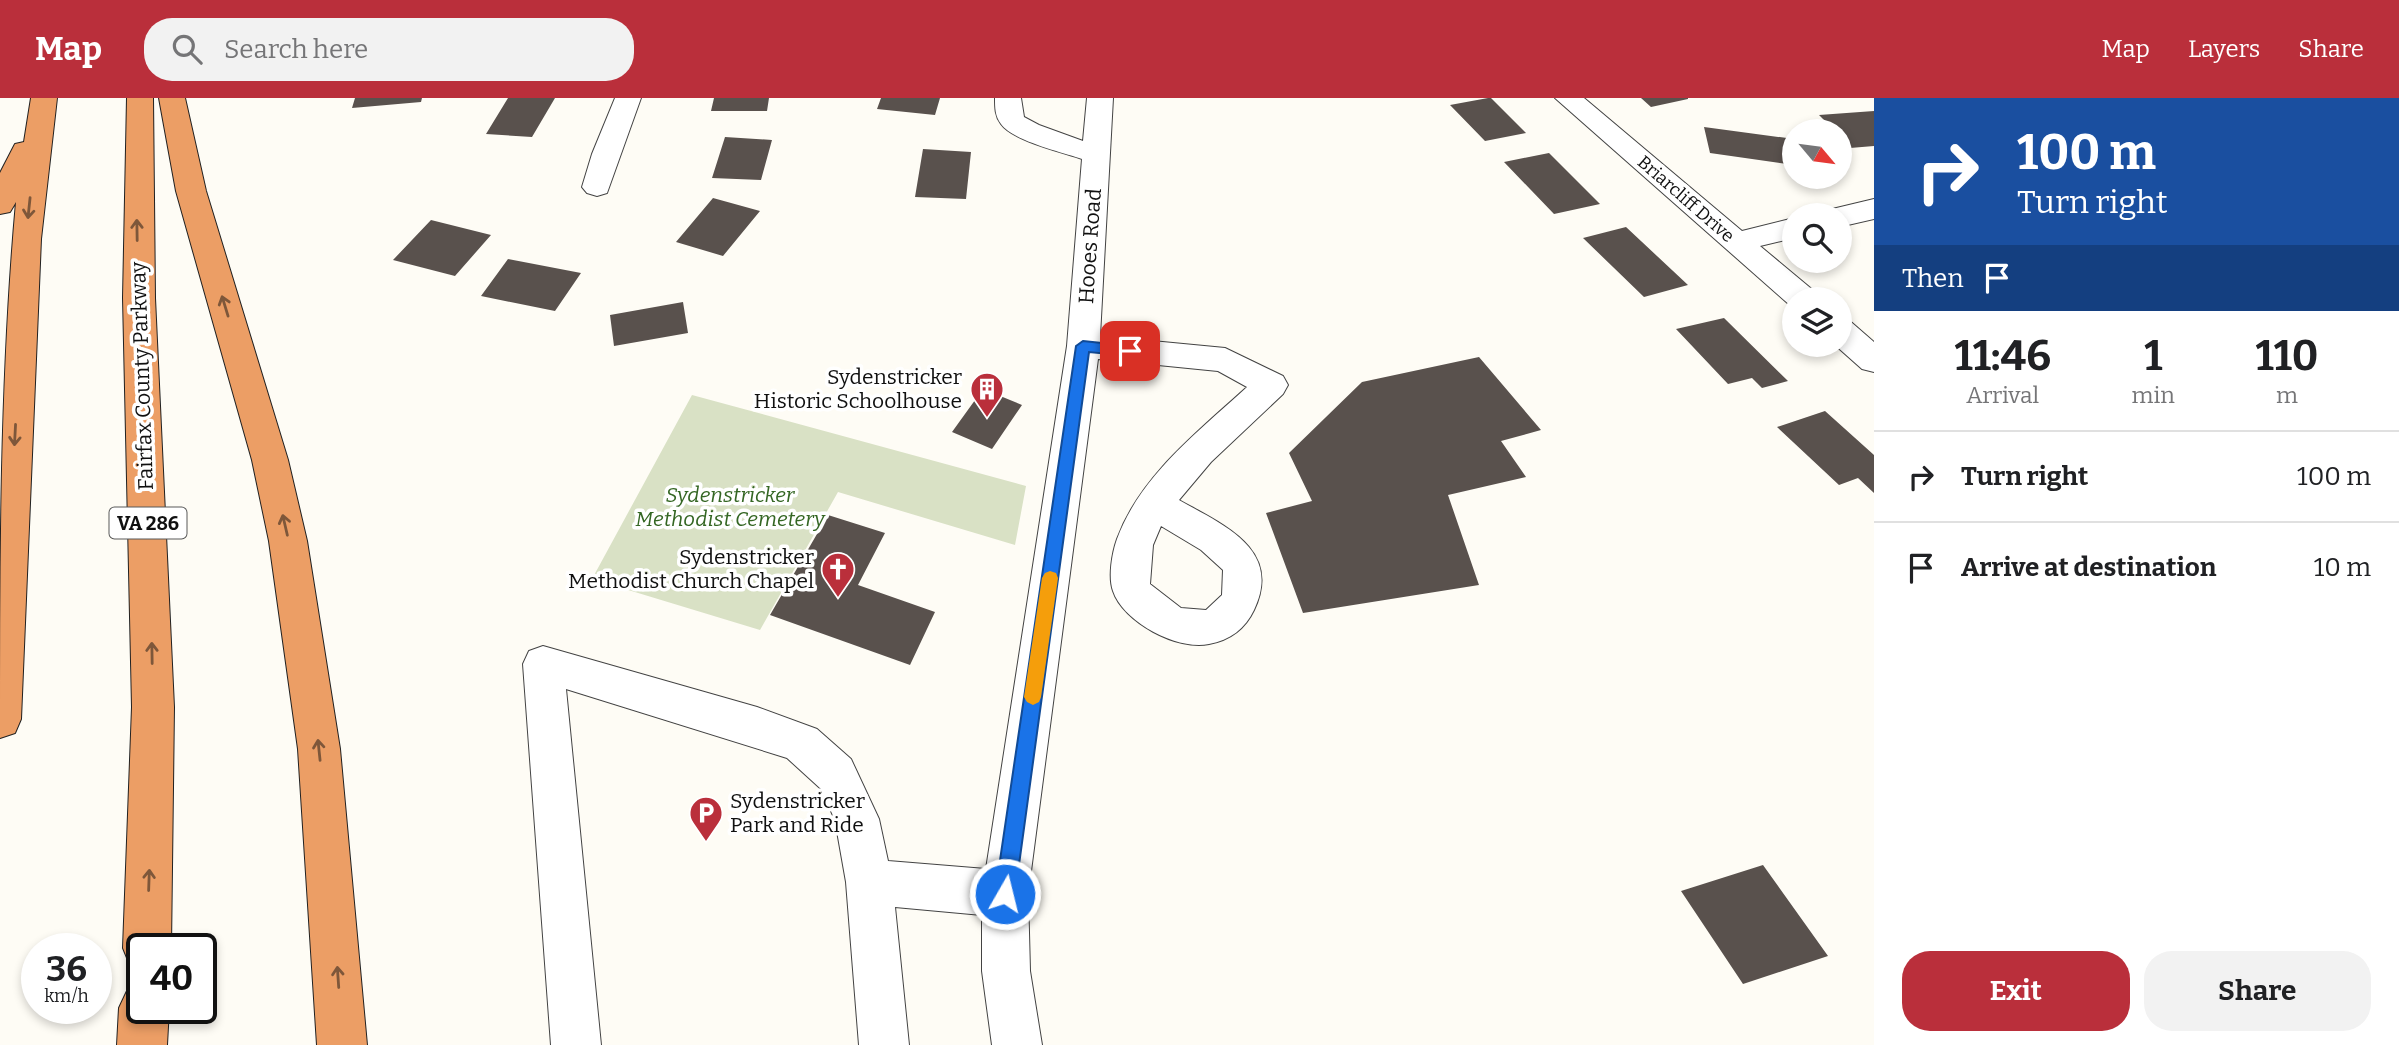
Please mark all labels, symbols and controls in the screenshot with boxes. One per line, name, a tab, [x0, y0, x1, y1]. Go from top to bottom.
search box	[144, 18, 634, 81]
text: Map	[35, 29, 102, 69]
icon: search	[168, 30, 206, 68]
text: Search here	[224, 34, 368, 65]
text: Map	[2102, 35, 2150, 63]
text: Layers	[2188, 35, 2260, 63]
text: Share	[2298, 35, 2364, 63]
north arrow	[1782, 119, 1852, 189]
map controls	[1782, 119, 1852, 357]
text: 100 m	[2017, 123, 2156, 182]
icon: right	[1902, 126, 1993, 217]
street label: Briarcliff Drive	[1633, 151, 1739, 247]
text: Turn right	[2017, 183, 2168, 221]
street label: Hooes Road	[1073, 187, 1107, 305]
one-way arrow	[23, 197, 36, 219]
button: search	[1782, 203, 1852, 273]
one-way arrow	[131, 218, 144, 241]
icon: arrive	[1978, 259, 2016, 297]
street label: Fairfax County Parkway	[125, 260, 159, 491]
text: Then	[1902, 263, 1964, 294]
button: layers	[1782, 287, 1852, 357]
one-way arrow	[217, 295, 230, 317]
pin	[1100, 321, 1160, 381]
text: 11:46	[1955, 331, 2051, 381]
text: 1	[2144, 331, 2162, 381]
text: 110	[2255, 331, 2318, 381]
icon: arrive	[1111, 332, 1149, 370]
place label: Sydenstricker Historic Schoolhouse	[754, 364, 962, 414]
building icon: Sydenstricker Historic Schoolhouse	[968, 370, 1006, 419]
text: Arrival	[1966, 381, 2039, 409]
text: min	[2132, 381, 2175, 409]
text: m	[2276, 381, 2298, 409]
one-way arrow	[8, 424, 21, 446]
icon: right	[1902, 458, 1940, 496]
text: Turn right	[1961, 461, 2088, 492]
text: 100 m	[2297, 461, 2371, 492]
park label: Sydenstricker Methodist Cemetery	[635, 482, 826, 532]
road number: VA 286	[110, 508, 186, 538]
one-way arrow	[278, 514, 291, 537]
place label: Sydenstricker Methodist Church Chapel	[568, 544, 814, 594]
icon: arrive	[1902, 549, 1940, 587]
church icon: Sydenstricker Methodist Church Chapel	[819, 550, 857, 599]
text: Arrive at destination	[1961, 552, 2216, 583]
text: 10 m	[2314, 552, 2371, 583]
one-way arrow	[145, 642, 158, 665]
one-way arrow	[312, 739, 325, 762]
place label: Sydenstricker Park and Ride	[730, 788, 865, 838]
parking icon: Sydenstricker Park and Ride	[687, 794, 725, 843]
position arrow	[968, 857, 1042, 931]
one-way arrow	[142, 869, 156, 892]
speed limit sign: 40	[126, 933, 217, 1024]
text: 36	[46, 948, 87, 990]
button: Exit	[1902, 951, 2130, 1031]
button: Share	[2144, 951, 2371, 1031]
one-way arrow	[331, 966, 344, 989]
text: km/h	[44, 985, 89, 1007]

